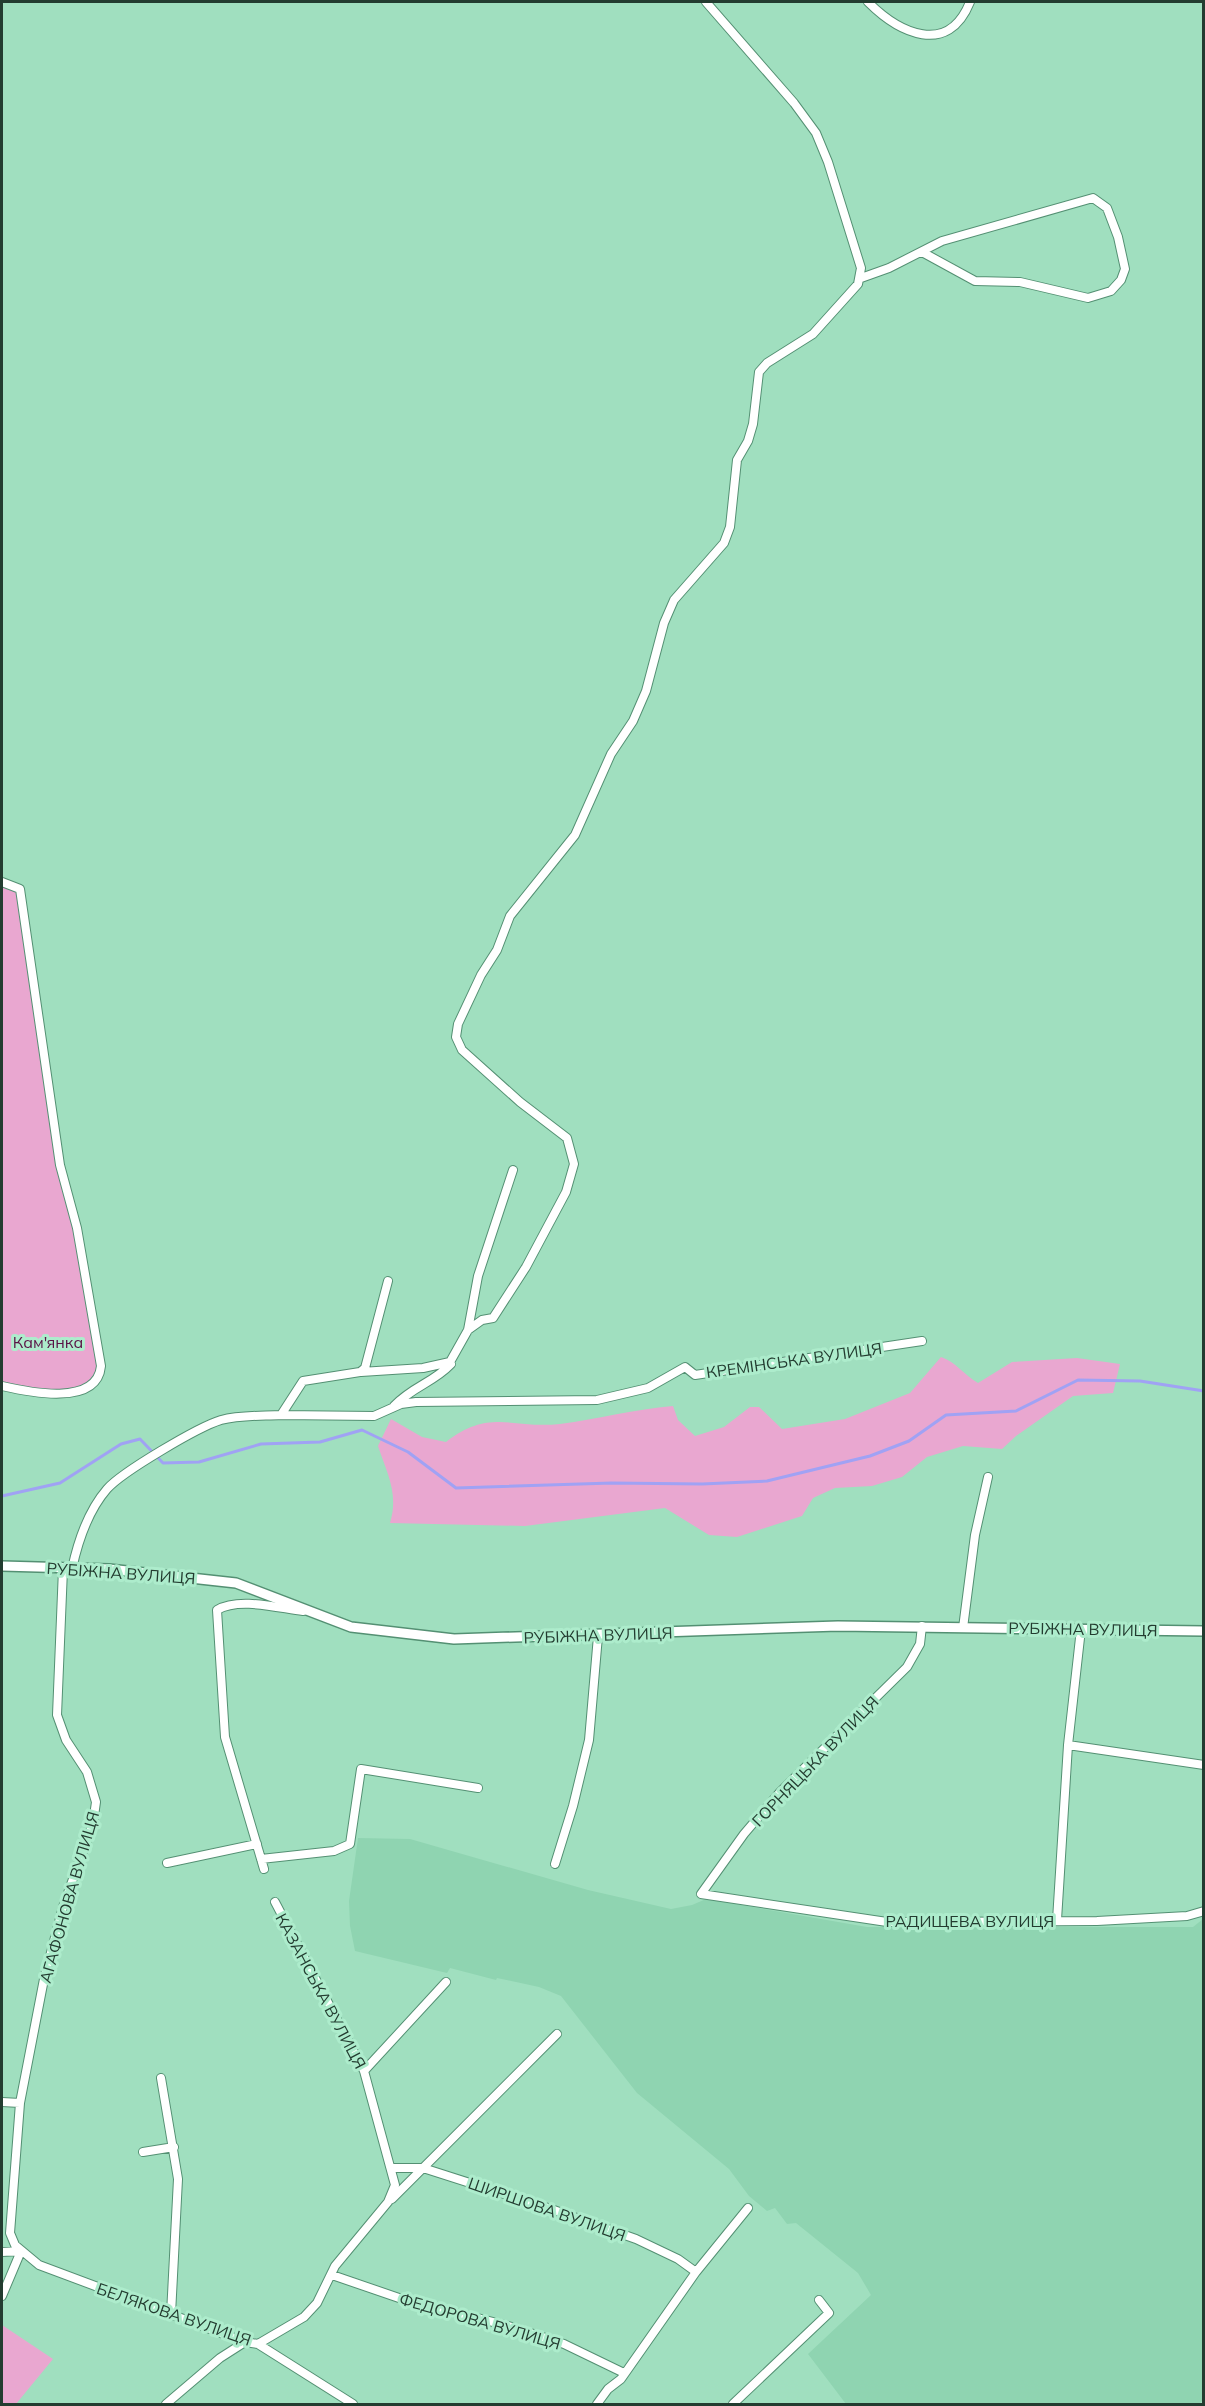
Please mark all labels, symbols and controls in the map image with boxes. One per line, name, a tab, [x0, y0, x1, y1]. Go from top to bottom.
park label: Кам'янка	[13, 1332, 83, 1352]
street label: КРЕМІНСЬКА ВУЛИЦЯ	[705, 1338, 883, 1382]
street label: РУБІЖНА ВУЛИЦЯ	[46, 1558, 196, 1588]
street label: РУБІЖНА ВУЛИЦЯ	[1008, 1618, 1158, 1640]
street label: РУБІЖНА ВУЛИЦЯ	[523, 1622, 673, 1648]
street label: ГОРНЯЦЬКА ВУЛИЦЯ	[747, 1692, 883, 1830]
street label: АГАФОНОВА ВУЛИЦЯ	[35, 1809, 103, 1985]
street label: КАЗАНСЬКА ВУЛИЦЯ	[271, 1910, 371, 2072]
street label: РАДИЩЕВА ВУЛИЦЯ	[886, 1911, 1054, 1931]
street label: ШИРШОВА ВУЛИЦЯ	[466, 2173, 628, 2245]
street label: БЕЛЯКОВА ВУЛИЦЯ	[94, 2278, 254, 2350]
street label: ФЕДОРОВА ВУЛИЦЯ	[397, 2288, 563, 2354]

